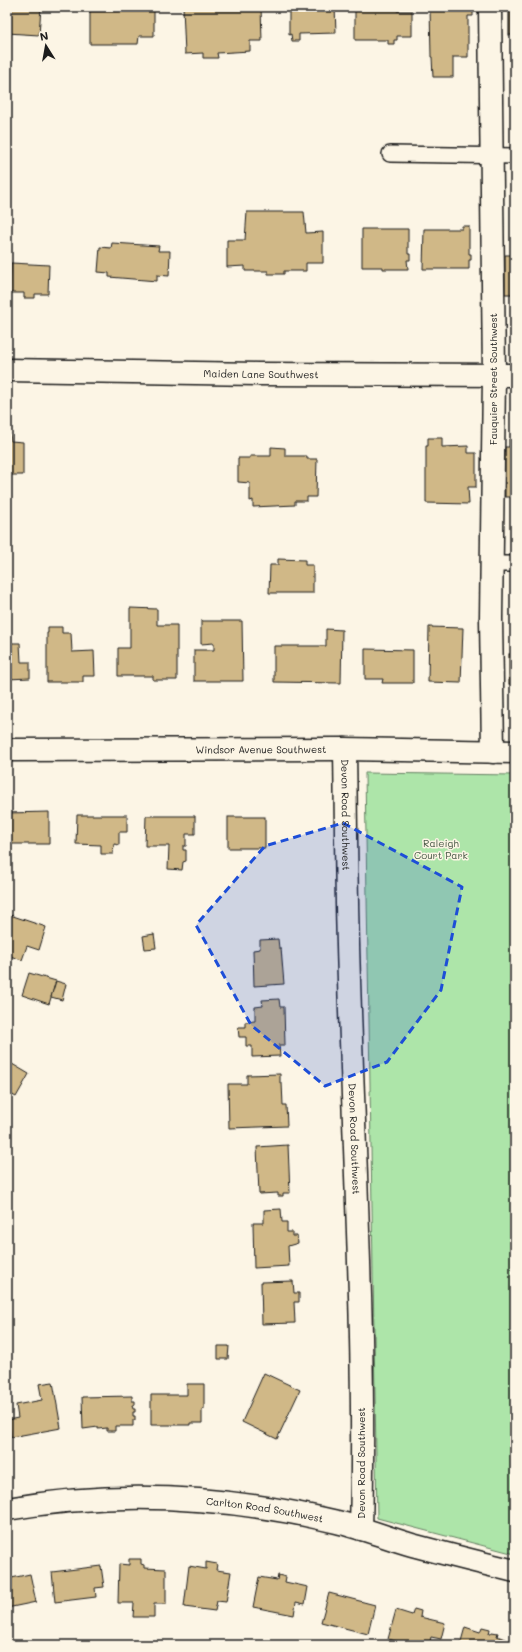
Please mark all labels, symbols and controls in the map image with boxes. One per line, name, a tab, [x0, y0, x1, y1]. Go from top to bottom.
north arrow	[26, 26, 66, 66]
text: N	[38, 28, 50, 44]
street label: Fauquier Street Southwest	[486, 313, 500, 445]
street label: Maiden Lane Southwest	[203, 366, 319, 381]
street label: Windsor Avenue Southwest	[195, 742, 327, 756]
street label: Devon Road Southwest	[338, 759, 353, 871]
park label: Raleigh Court Park	[414, 836, 468, 862]
street label: Devon Road Southwest	[346, 1083, 364, 1195]
street label: Devon Road Southwest	[354, 1407, 368, 1519]
street label: Carlton Road Southwest	[205, 1494, 325, 1526]

